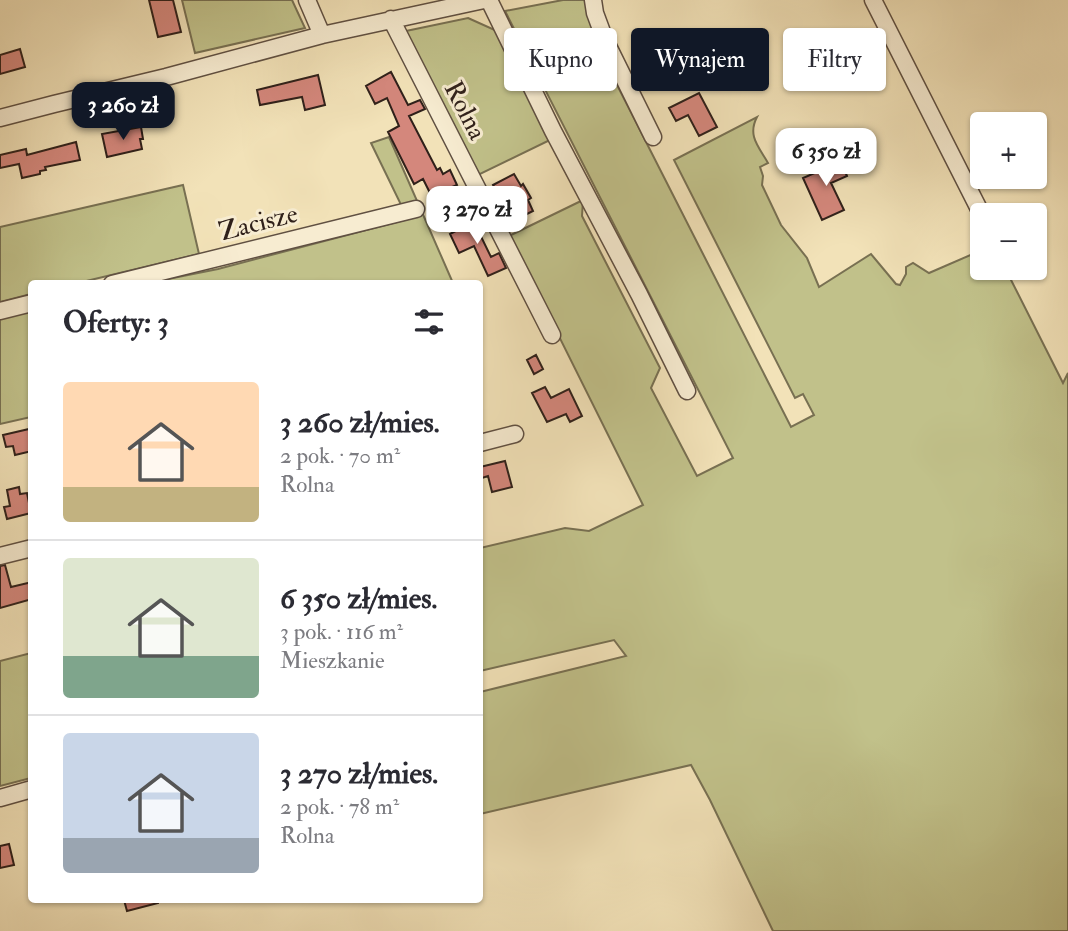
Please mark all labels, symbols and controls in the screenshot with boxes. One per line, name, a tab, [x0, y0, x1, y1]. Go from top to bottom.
chip: Kupno	[504, 28, 617, 91]
chip: Wynajem	[631, 28, 769, 91]
chip: Filtry	[783, 28, 886, 91]
street label: Rolna	[437, 76, 493, 145]
pin: 3 260 zł	[51, 82, 195, 142]
text: 3 260 zł	[88, 90, 158, 119]
map controls	[970, 112, 1047, 280]
button: +	[970, 112, 1047, 189]
pin: 6 350 zł	[754, 128, 898, 188]
text: 6 350 zł	[792, 136, 860, 165]
pin: 3 270 zł	[405, 187, 549, 246]
text: 3 270 zł	[442, 194, 512, 223]
street label: Zacisze	[216, 198, 301, 248]
button: −	[970, 203, 1047, 280]
icon: filters	[410, 303, 448, 341]
text: Oferty: 3	[63, 304, 169, 341]
text: 3 260 zł/mies.	[280, 404, 440, 441]
icon: home	[119, 410, 203, 494]
text: 2 pok. · 70 m²	[280, 441, 400, 470]
text: Rolna	[280, 470, 334, 499]
text: 6 350 zł/mies.	[280, 580, 437, 617]
icon: home	[119, 586, 203, 670]
text: 3 pok. · 116 m²	[280, 617, 403, 646]
text: Mieszkanie	[280, 646, 385, 675]
text: 3 270 zł/mies.	[280, 755, 438, 792]
icon: home	[119, 761, 203, 845]
text: 2 pok. · 78 m²	[280, 792, 399, 821]
text: Rolna	[280, 821, 334, 850]

